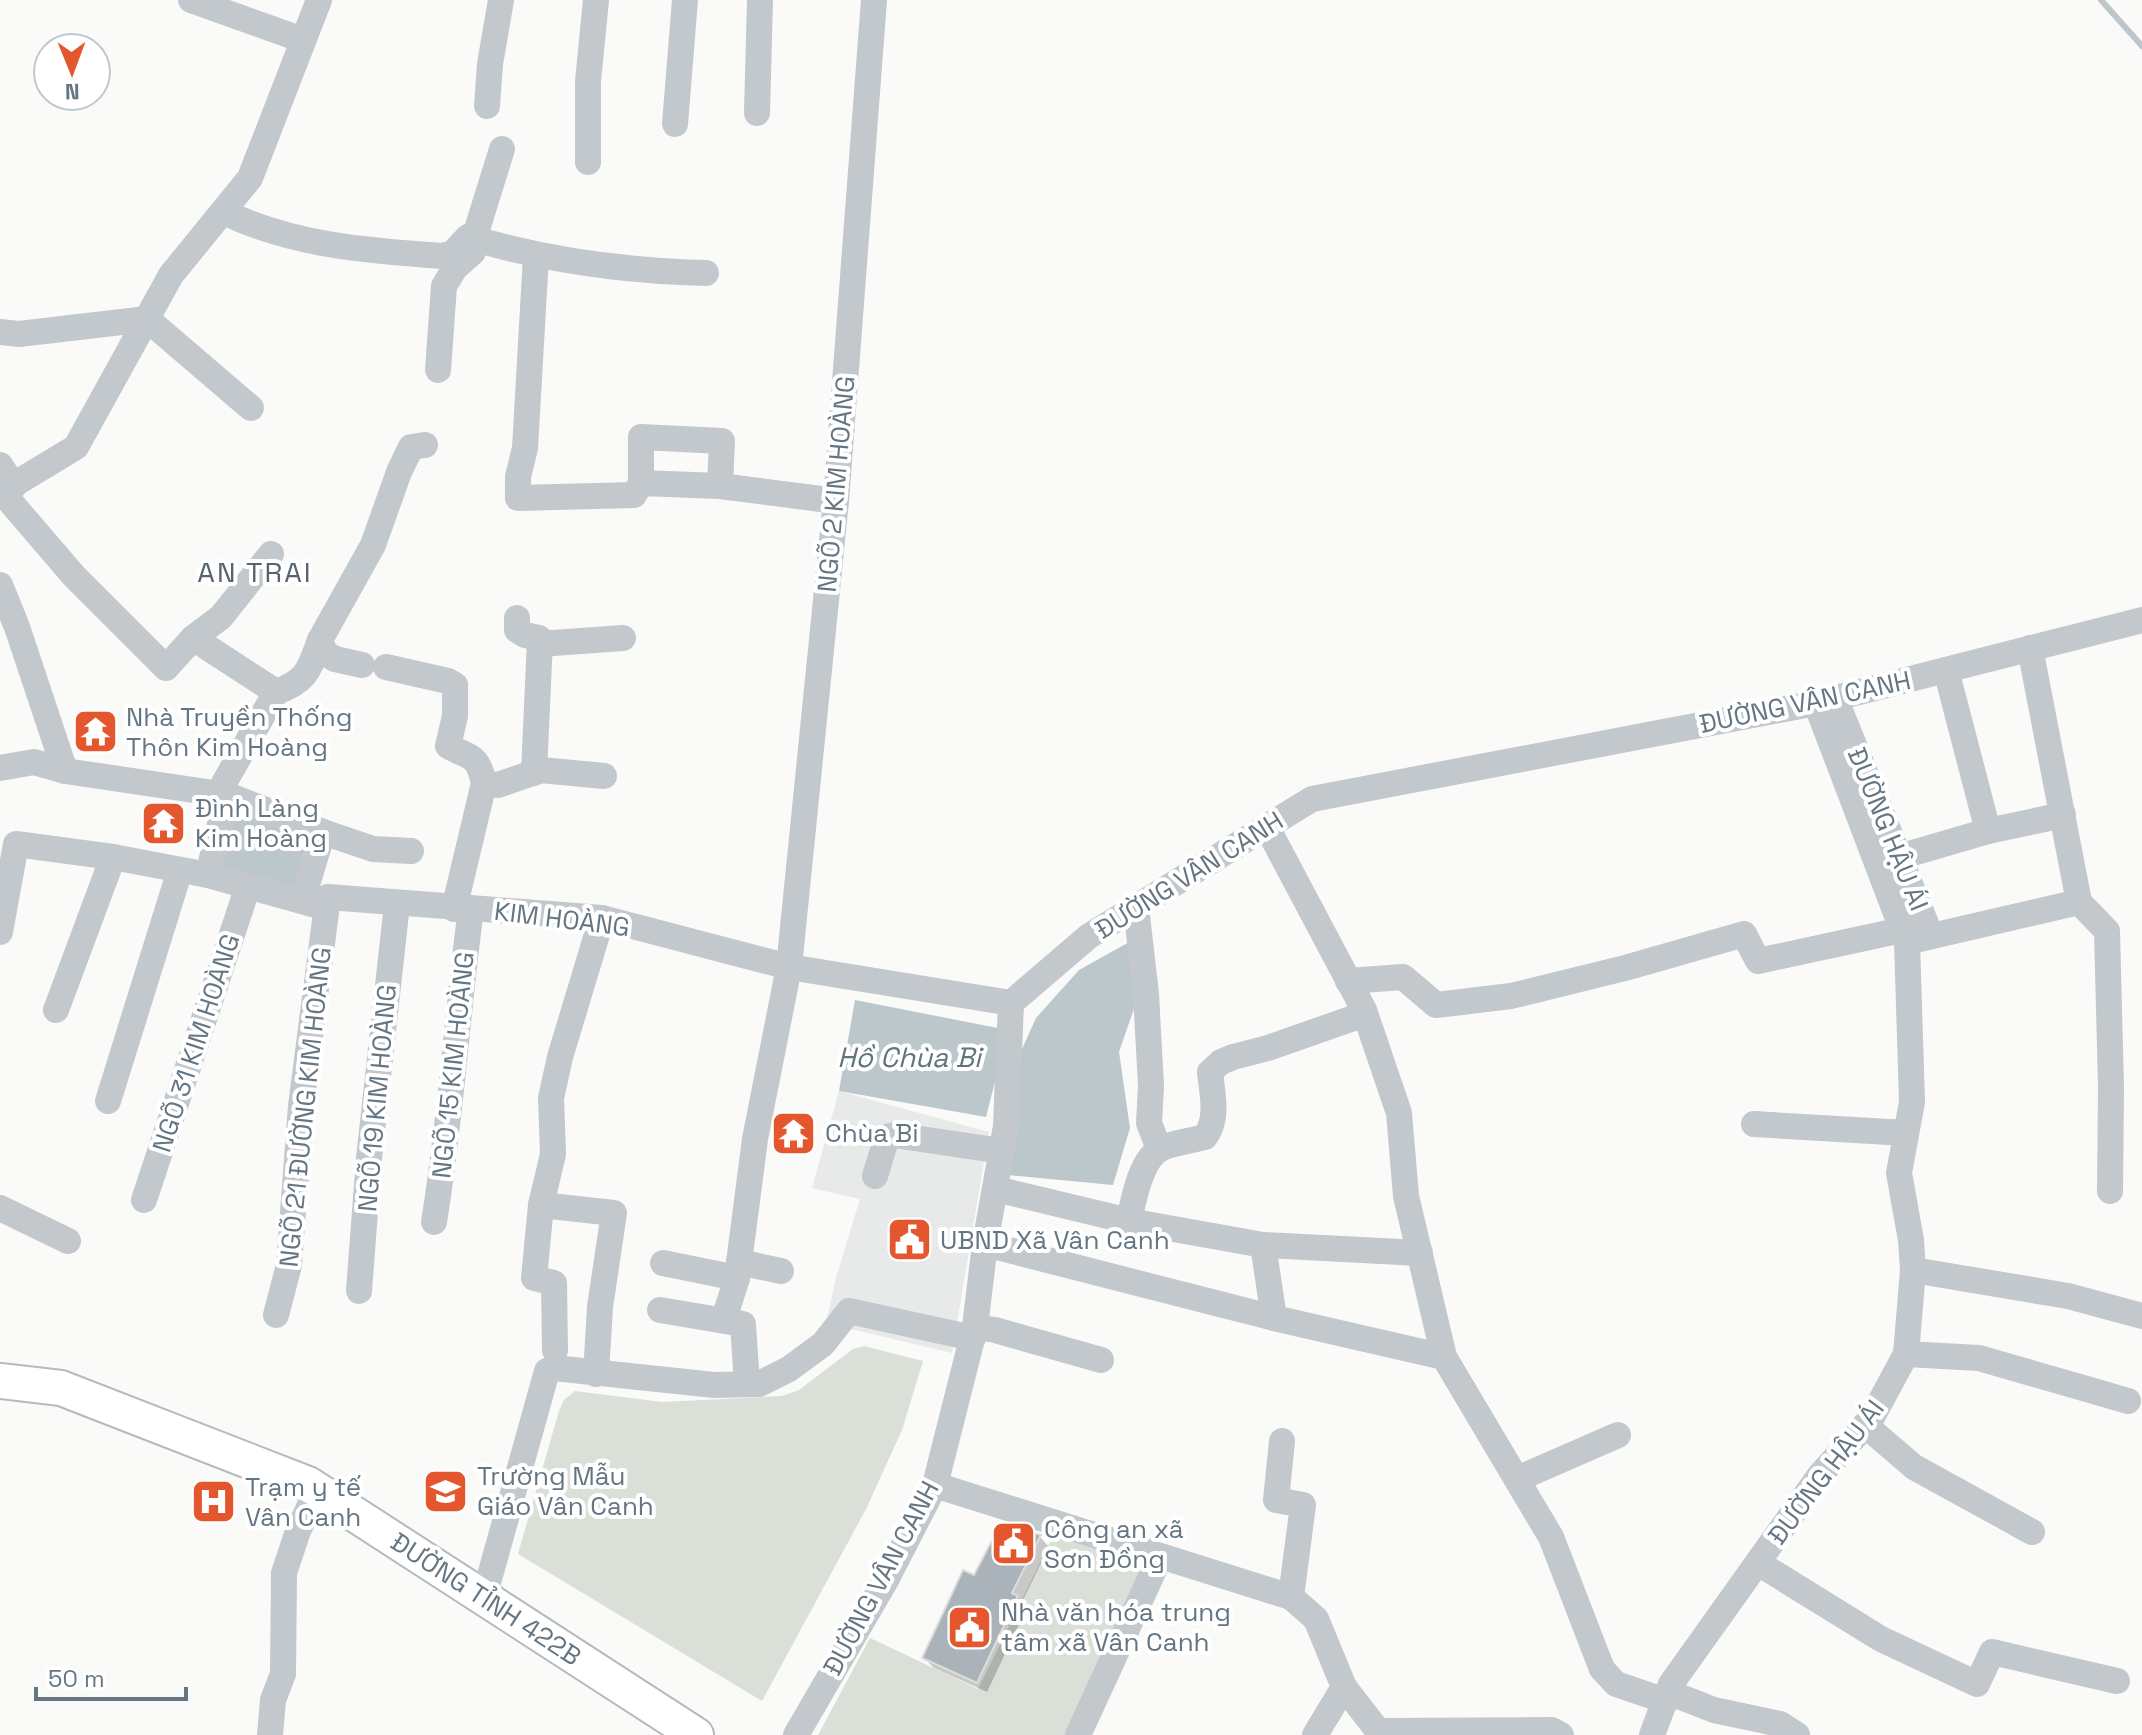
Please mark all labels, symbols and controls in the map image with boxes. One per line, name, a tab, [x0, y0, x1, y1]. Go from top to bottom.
north arrow	[32, 32, 112, 112]
text: N	[65, 78, 80, 106]
street label: NGÕ 2 KIM HOÀNG	[810, 374, 862, 594]
district label: AN TRAI	[197, 554, 313, 590]
street label: ĐƯỜNG VÂN CANH	[1696, 663, 1914, 741]
place label: Nhà Truyền Thống Thôn Kim Hoàng	[126, 700, 352, 764]
temple icon: Nhà Truyền Thống Thôn Kim Hoàng	[71, 708, 119, 756]
street label: ĐƯỜNG HẬU ÁI	[1840, 742, 1936, 916]
place label: Đình Làng Kim Hoàng	[195, 791, 327, 855]
temple icon: Đình Làng Kim Hoàng	[140, 799, 188, 847]
street label: ĐƯỜNG VÂN CANH	[1089, 803, 1289, 947]
street label: KIM HOÀNG	[492, 894, 632, 944]
street label: NGÕ 31 KIM HOÀNG	[145, 929, 247, 1157]
street label: NGÕ 21 ĐƯỜNG KIM HOÀNG	[271, 945, 339, 1269]
street label: NGÕ 15 KIM HOÀNG	[424, 950, 482, 1180]
street label: NGÕ 19 KIM HOÀNG	[350, 983, 404, 1213]
water label: Hồ Chùa Bi	[837, 1039, 984, 1075]
temple icon: Chùa Bi	[770, 1109, 818, 1157]
place label: Chùa Bi	[825, 1116, 919, 1150]
public building icon: UBND Xã Vân Canh	[885, 1216, 933, 1264]
place label: UBND Xã Vân Canh	[940, 1223, 1170, 1257]
street label: ĐƯỜNG HẬU ÁI	[1760, 1393, 1892, 1551]
place label: Trường Mẫu Giáo Vân Canh	[477, 1459, 654, 1523]
school or university icon: Trường Mẫu Giáo Vân Canh	[422, 1467, 470, 1515]
place label: Trạm y tế Vân Canh	[245, 1470, 362, 1534]
street label: ĐƯỜNG VÂN CANH	[815, 1475, 947, 1681]
hospital icon: Trạm y tế Vân Canh	[190, 1478, 238, 1526]
place label: Công an xã Sơn Đồng	[1044, 1512, 1184, 1576]
public building icon: Công an xã Sơn Đồng	[989, 1520, 1037, 1568]
street label: ĐƯỜNG TỈNH 422B	[384, 1525, 588, 1673]
place label: Nhà văn hóa trung tâm xã Vân Canh	[1001, 1595, 1231, 1659]
public building icon: Nhà văn hóa trung tâm xã Vân Canh	[946, 1603, 994, 1651]
scale bar	[36, 1651, 186, 1701]
text: 50 m	[48, 1663, 105, 1694]

